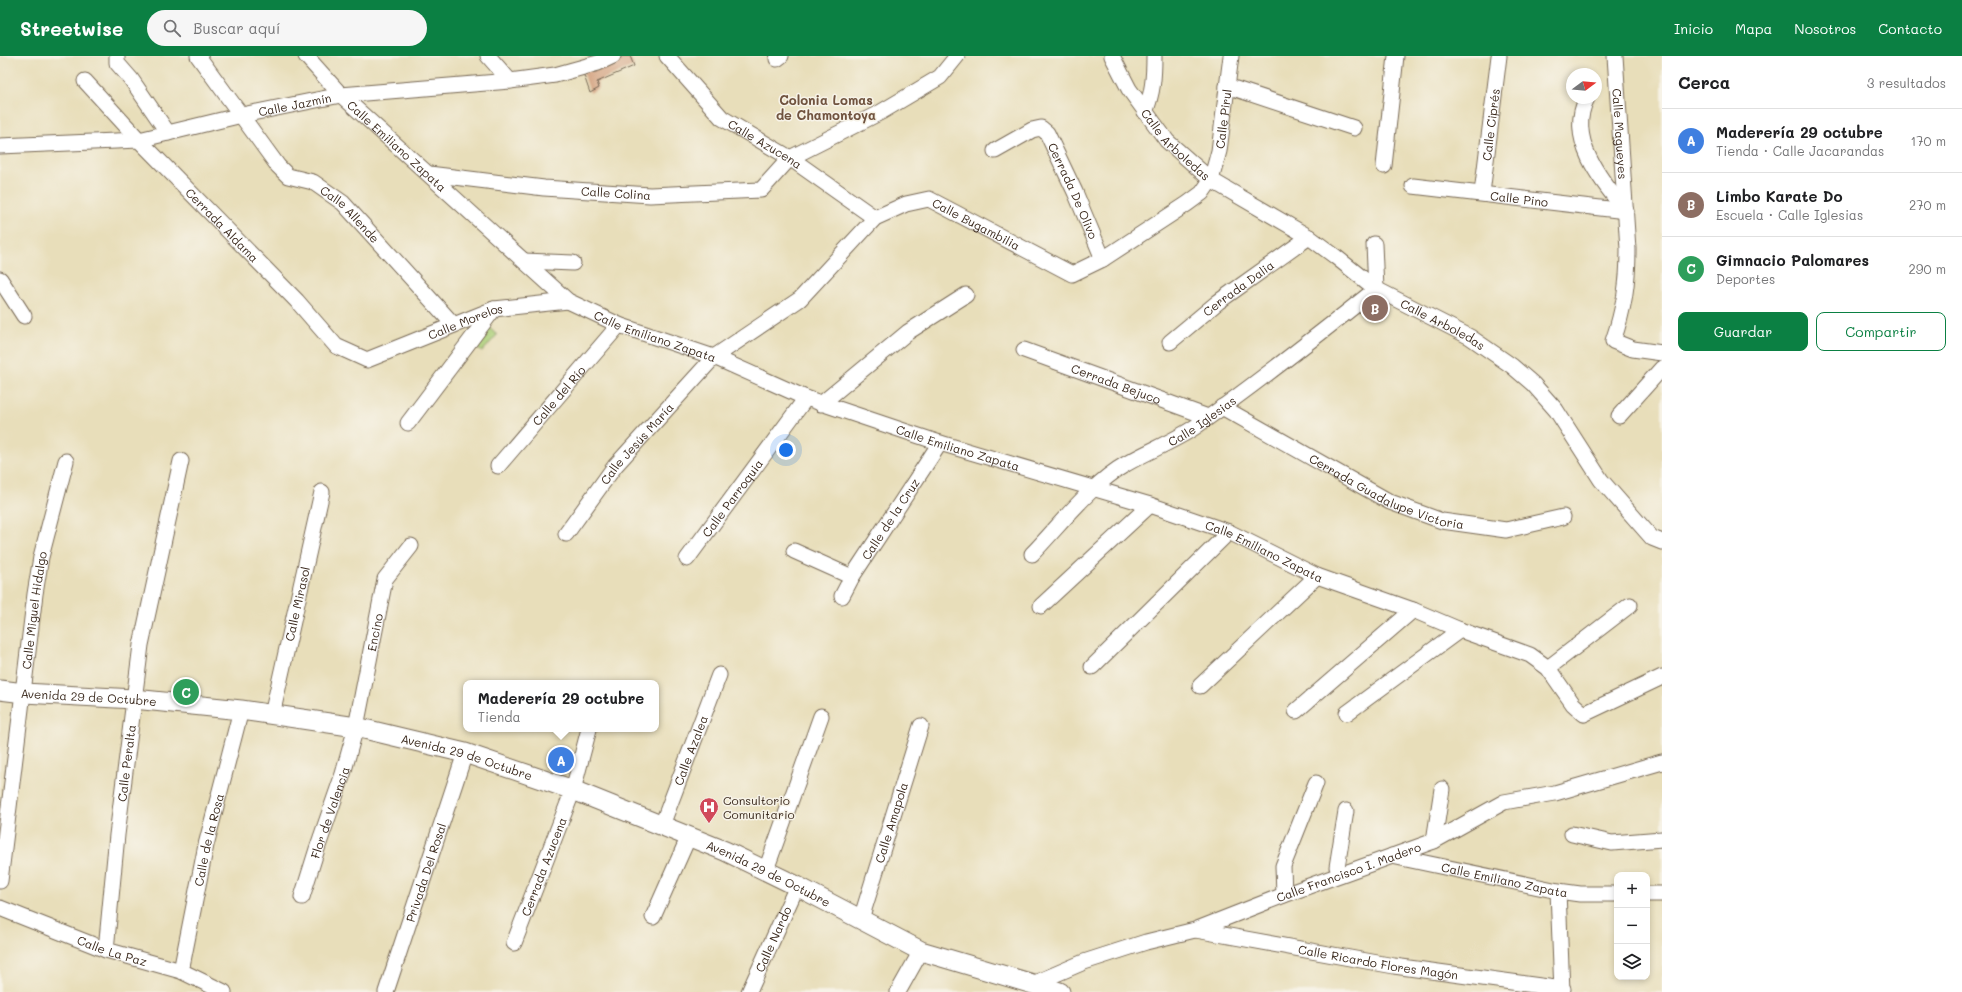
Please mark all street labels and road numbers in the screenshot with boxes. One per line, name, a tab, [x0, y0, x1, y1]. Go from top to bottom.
street label: Calle Ciprés	[1478, 87, 1503, 162]
street label: Calle Pirul	[1211, 88, 1235, 150]
street label: Calle Magueyes	[1609, 88, 1631, 180]
street label: Calle Jazmín	[257, 89, 333, 120]
street label: Calle Emiliano Zapata	[344, 97, 450, 195]
street label: Calle Arboledas	[1138, 105, 1214, 184]
street label: Calle Azucena	[725, 115, 805, 172]
street label: Cerrada De Olivo	[1045, 140, 1102, 241]
street label: Calle Allende	[317, 182, 383, 246]
street label: Calle Colina	[581, 182, 651, 203]
street label: Cerrada Aldama	[182, 184, 262, 266]
street label: Calle Pino	[1489, 187, 1549, 210]
street label: Calle Bugambilia	[930, 194, 1023, 253]
street label: Cerrada Dalia	[1199, 257, 1277, 319]
street label: Calle Arboledas	[1398, 295, 1489, 353]
street label: Calle Morelos	[425, 300, 504, 343]
street label: Calle Emiliano Zapata	[592, 306, 718, 365]
street label: Cerrada Bejuco	[1069, 360, 1163, 407]
street label: Calle del Río	[528, 362, 589, 429]
street label: Calle Iglesias	[1165, 392, 1239, 449]
street label: Calle Jesús María	[596, 399, 677, 488]
street label: Calle Emiliano Zapata	[894, 421, 1022, 474]
street label: Cerrada Guadalupe Victoria	[1306, 450, 1465, 532]
street label: Calle Parroquia	[698, 456, 766, 540]
street label: Calle de la Cruz	[858, 475, 923, 563]
street label: Calle Emiliano Zapata	[1203, 517, 1325, 585]
street label: Calle Miguel Hidalgo	[18, 549, 50, 670]
street label: Calle Mirasol	[281, 565, 313, 643]
street label: Encino	[363, 612, 386, 652]
street label: Avenida 29 de Octubre	[20, 685, 157, 709]
street label: Calle Azalea	[670, 713, 711, 788]
street label: Calle Peralta	[113, 724, 139, 803]
street label: Avenida 29 de Octubre	[400, 730, 535, 784]
street label: Flor de Valencia	[307, 765, 353, 860]
street label: Calle Amapola	[871, 780, 911, 865]
street label: Calle de la Rosa	[190, 792, 227, 888]
street label: Cerrada Azucena	[517, 815, 570, 918]
street label: Privada Del Rosal	[402, 821, 449, 924]
street label: Avenida 29 de Octubre	[704, 836, 833, 910]
street label: Calle Francisco I. Madero	[1274, 838, 1423, 905]
street label: Calle Emiliano Zapata	[1440, 859, 1569, 900]
street label: Calle Nardo	[751, 904, 795, 975]
street label: Calle La Paz	[75, 931, 149, 969]
street label: Calle Ricardo Flores Magón	[1297, 941, 1459, 983]

